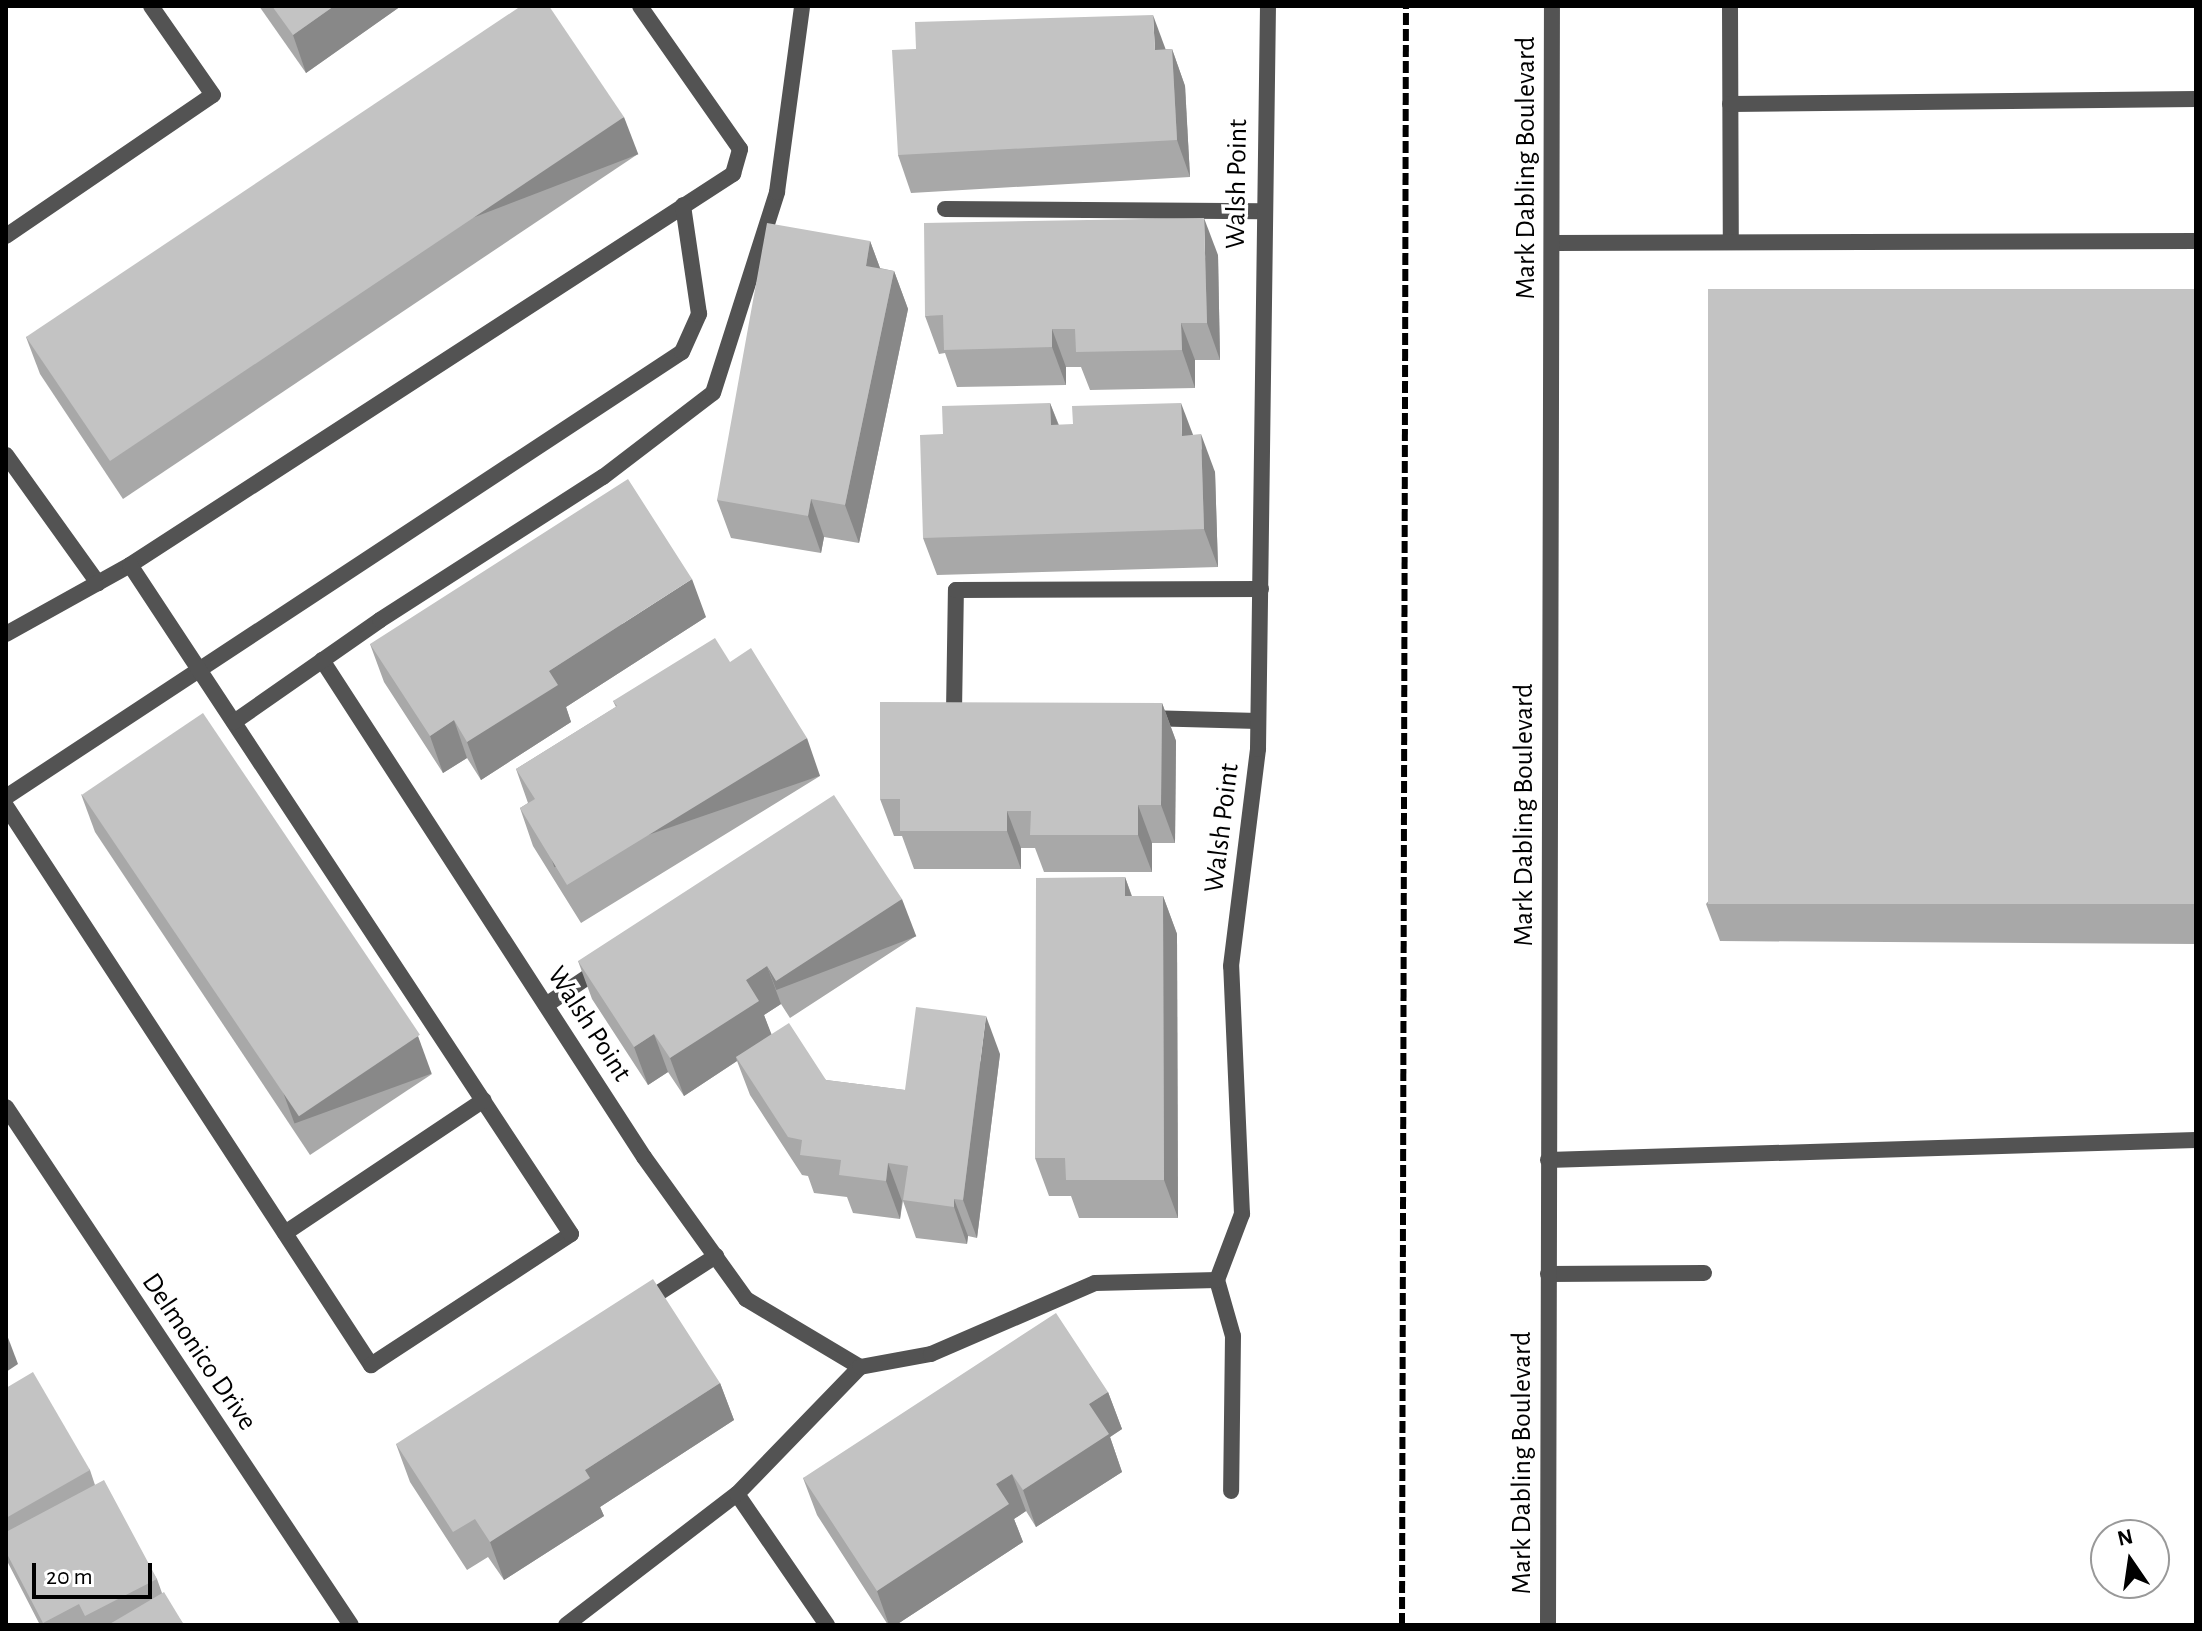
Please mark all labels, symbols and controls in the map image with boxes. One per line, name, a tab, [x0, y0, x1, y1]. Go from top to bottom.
street label: Mark Dabling Boulevard	[1509, 37, 1543, 299]
street label: Walsh Point	[1219, 119, 1255, 249]
street label: Mark Dabling Boulevard	[1507, 684, 1541, 946]
street label: Walsh Point	[1197, 761, 1247, 895]
street label: Walsh Point	[539, 960, 639, 1088]
street label: Delmonico Drive	[134, 1267, 264, 1437]
street label: Mark Dabling Boulevard	[1505, 1332, 1539, 1594]
north arrow	[2090, 1519, 2170, 1599]
text: N	[2115, 1525, 2135, 1550]
scale bar	[36, 1547, 156, 1597]
text: 20 m	[46, 1565, 93, 1589]

